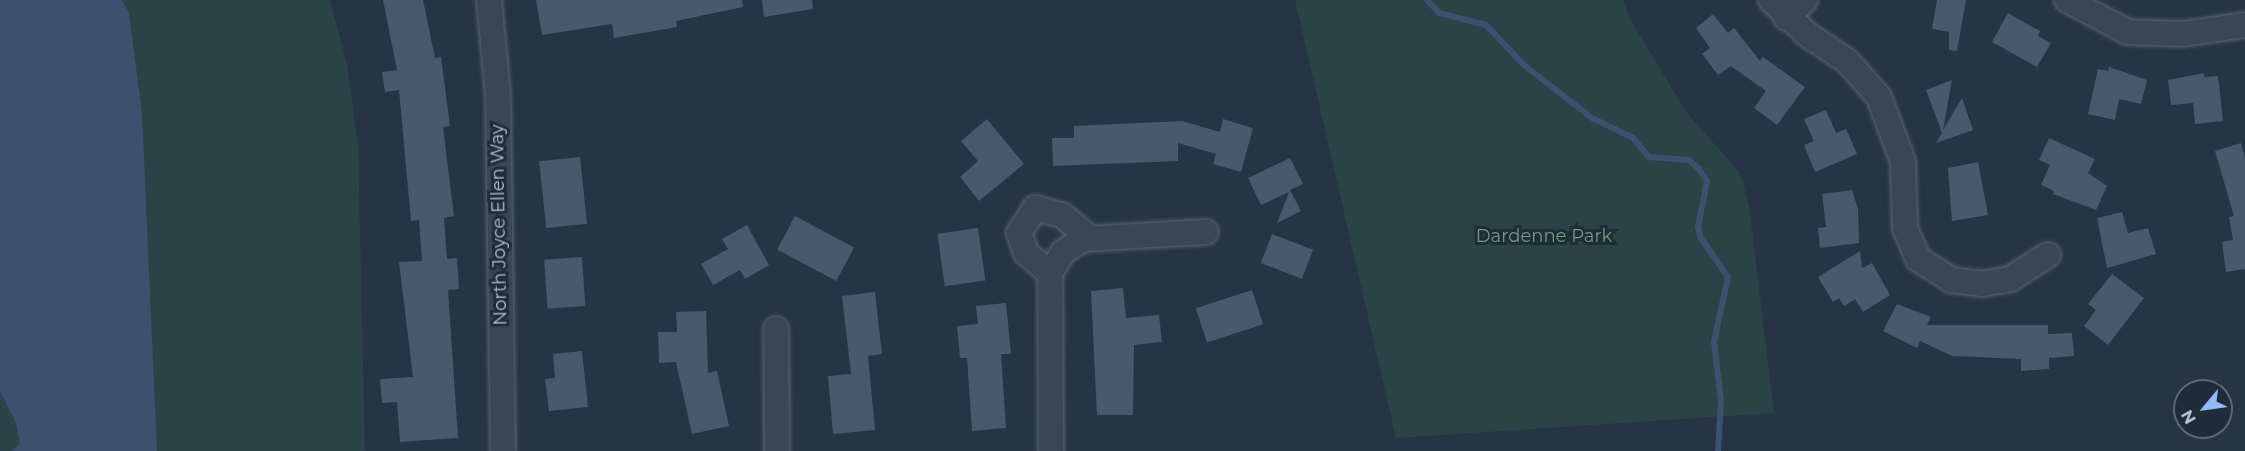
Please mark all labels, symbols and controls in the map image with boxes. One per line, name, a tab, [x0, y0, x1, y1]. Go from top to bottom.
street label: North Joyce Ellen Way	[486, 124, 512, 326]
park label: Dardenne Park	[1476, 225, 1612, 247]
north arrow	[2173, 379, 2233, 439]
text: N	[2177, 407, 2200, 427]

